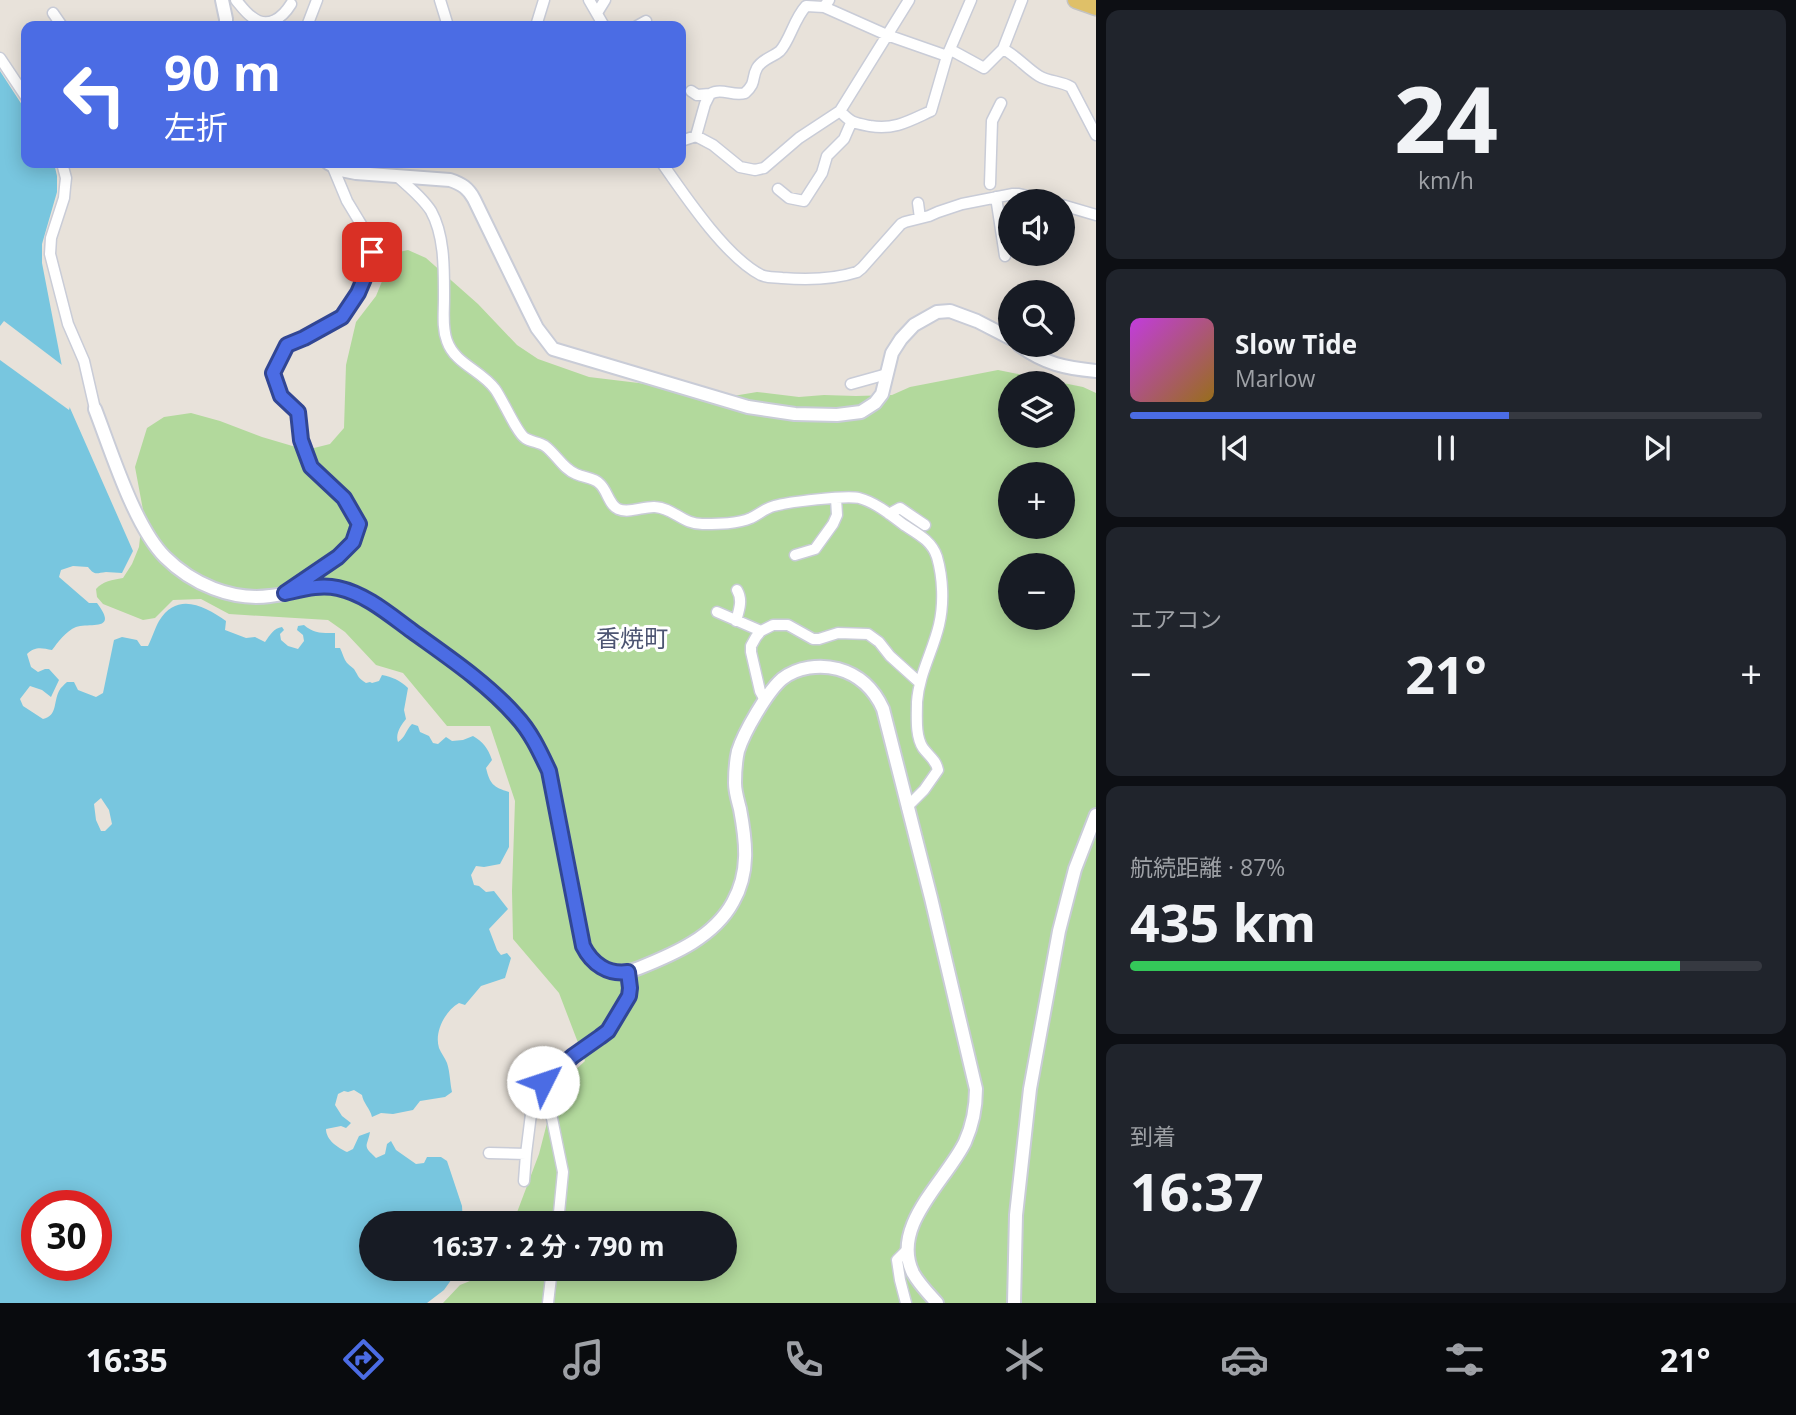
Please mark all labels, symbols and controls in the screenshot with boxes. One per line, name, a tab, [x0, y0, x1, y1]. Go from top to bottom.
text: 90 m	[164, 39, 281, 105]
icon: left	[49, 49, 140, 140]
text: 24	[1394, 56, 1498, 180]
text: 左折	[164, 105, 228, 148]
text: km/h	[1418, 164, 1474, 196]
map controls	[998, 189, 1075, 630]
button: sound	[998, 189, 1075, 266]
pin	[342, 222, 402, 282]
icon: arrive	[353, 233, 391, 271]
button: search	[998, 280, 1075, 357]
text: Slow Tide	[1235, 326, 1357, 362]
text: Marlow	[1235, 362, 1315, 394]
button: layers	[998, 371, 1075, 448]
icon: previous	[1216, 429, 1254, 467]
icon: pause	[1427, 429, 1465, 467]
icon: next	[1638, 429, 1676, 467]
button: +	[998, 462, 1075, 539]
button: −	[998, 553, 1075, 630]
text: エアコン	[1130, 603, 1222, 635]
district label: 香焼町	[596, 621, 668, 654]
text: 21°	[1405, 638, 1487, 709]
text: −	[1130, 647, 1152, 699]
text: +	[1740, 647, 1762, 699]
text: 航続距離 · 87%	[1130, 851, 1285, 883]
text: 435 km	[1130, 886, 1316, 957]
position arrow	[506, 1045, 580, 1119]
text: 到着	[1130, 1120, 1176, 1152]
text: 16:37	[1130, 1155, 1264, 1226]
speed limit sign: 30	[21, 1190, 112, 1281]
text: 16:37 · 2 分 · 790 m	[431, 1228, 665, 1264]
icon: directions	[339, 1335, 388, 1384]
icon: music	[559, 1335, 608, 1384]
icon: phone	[779, 1335, 828, 1384]
icon: climate	[1000, 1335, 1049, 1384]
icon: car	[1220, 1335, 1269, 1384]
icon: filters	[1440, 1335, 1489, 1384]
text: 16:35	[86, 1338, 168, 1381]
text: 21°	[1660, 1338, 1710, 1381]

